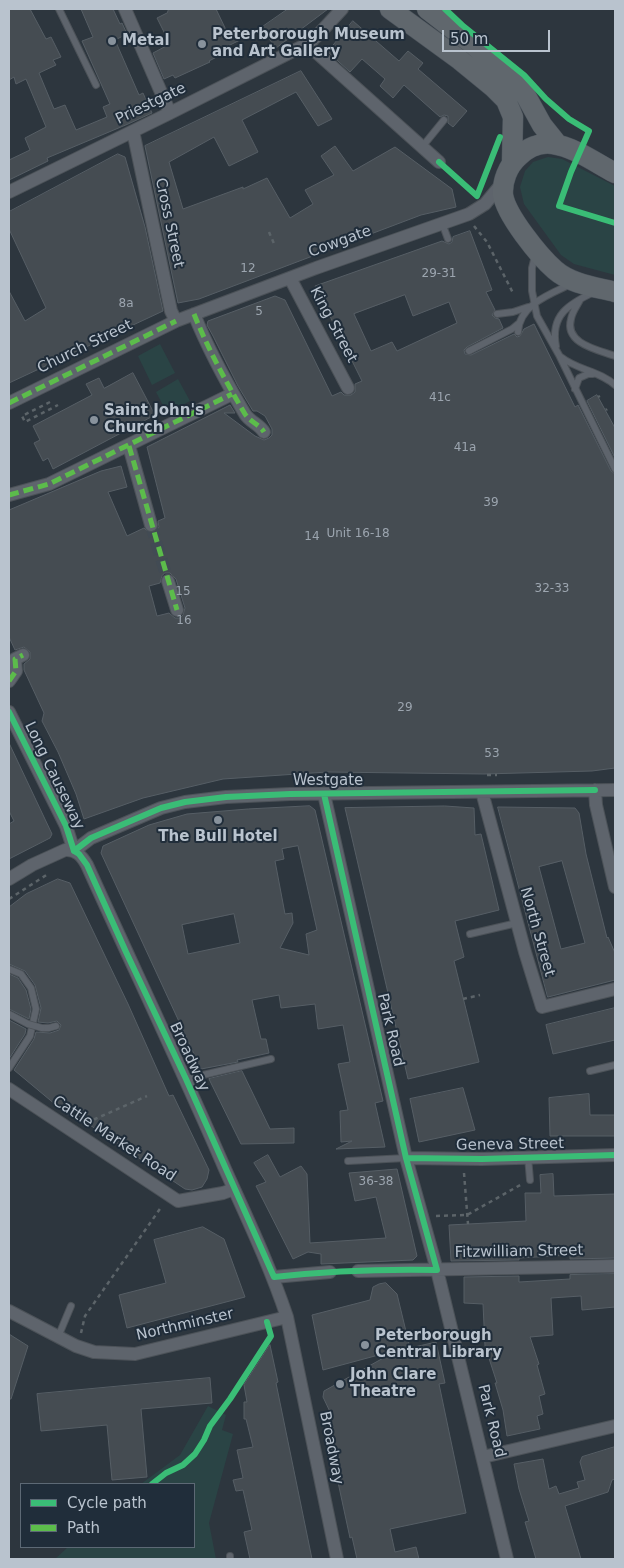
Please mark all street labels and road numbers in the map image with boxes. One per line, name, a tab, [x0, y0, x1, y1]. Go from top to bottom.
street label: Priestgate	[113, 79, 189, 129]
street label: Cross Street	[151, 176, 187, 270]
street label: Cowgate	[306, 222, 374, 262]
street label: King Street	[305, 284, 361, 366]
street label: Church Street	[35, 316, 135, 378]
street label: Long Causeway	[20, 719, 88, 833]
street label: Westgate	[293, 772, 363, 790]
street label: North Street	[516, 885, 558, 979]
street label: Park Road	[373, 992, 407, 1068]
street label: Broadway	[165, 1020, 213, 1094]
street label: Cattle Market Road	[49, 1092, 179, 1186]
street label: Geneva Street	[456, 1135, 564, 1155]
street label: Fitzwilliam Street	[455, 1242, 583, 1262]
street label: Northminster	[135, 1305, 235, 1345]
street label: Park Road	[473, 1383, 509, 1459]
street label: Broadway	[315, 1410, 347, 1486]

